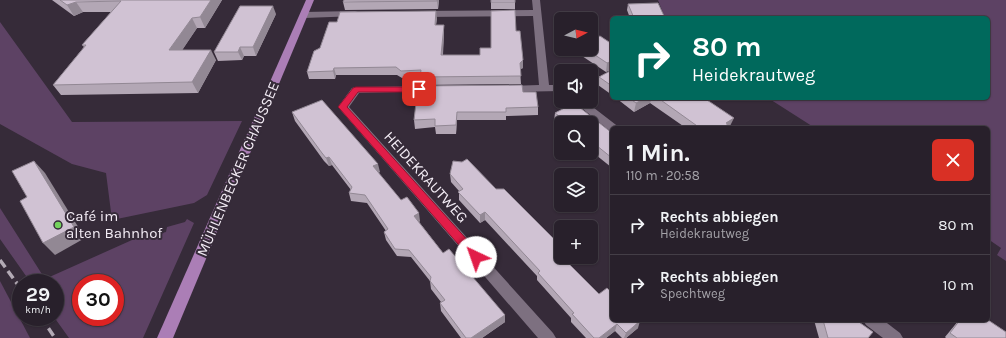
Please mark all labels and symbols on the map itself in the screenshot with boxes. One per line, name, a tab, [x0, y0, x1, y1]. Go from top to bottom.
north arrow	[554, 12, 598, 56]
pin	[402, 72, 436, 106]
street label: MÜHLENBECKER CHAUSSEE	[193, 79, 283, 259]
street label: HEIDEKRAUTWEG	[380, 128, 472, 226]
place label: Café im alten Bahnhof	[66, 207, 163, 242]
marker: Café im alten Bahnhof	[53, 220, 63, 230]
position arrow	[455, 236, 497, 278]
speed limit sign: 30	[72, 274, 124, 326]

